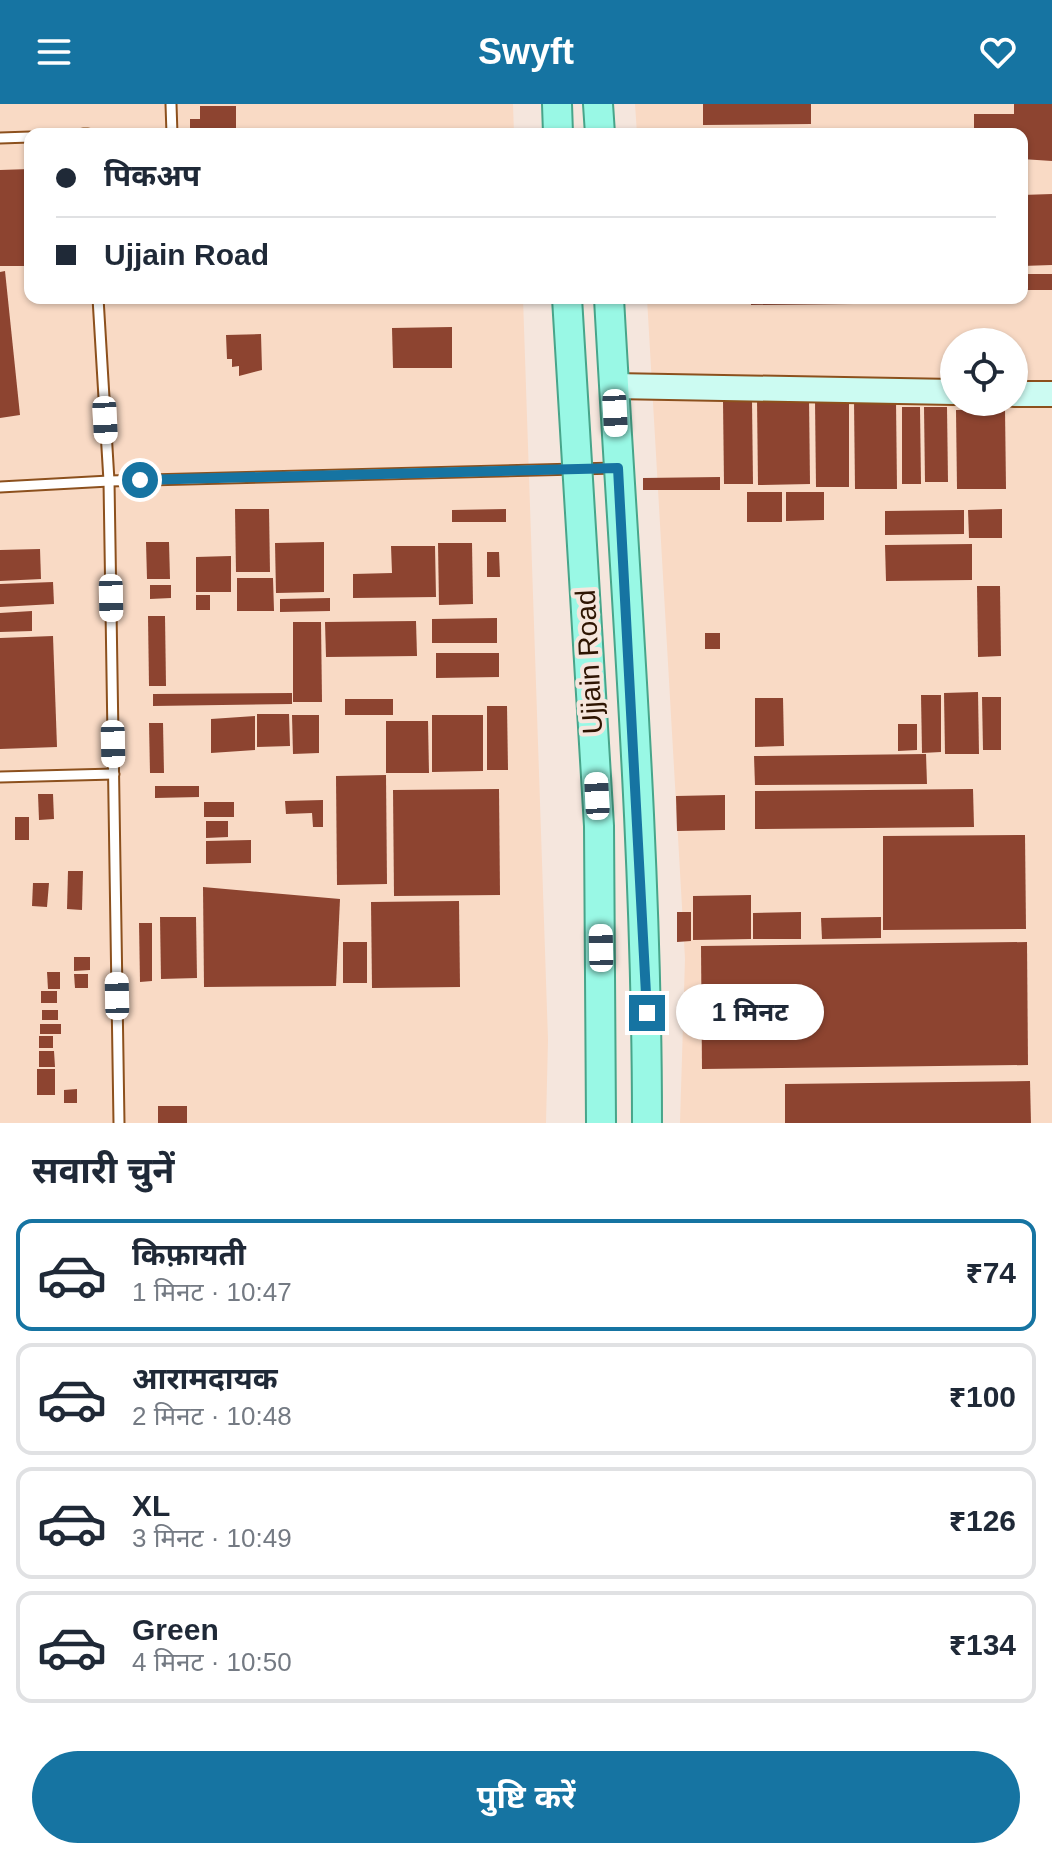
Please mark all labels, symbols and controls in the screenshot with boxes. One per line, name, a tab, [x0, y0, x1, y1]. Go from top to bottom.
icon: menu	[32, 30, 76, 74]
icon: heart	[976, 30, 1020, 74]
text: Swyft	[478, 31, 574, 72]
text: पिकअप	[104, 159, 200, 192]
text: Ujjain Road	[104, 238, 269, 271]
map controls	[940, 328, 1028, 416]
button: locate	[940, 328, 1028, 416]
car	[602, 388, 628, 438]
car	[92, 395, 118, 445]
route start	[122, 462, 158, 498]
car	[99, 574, 123, 622]
street label: Ujjain Road	[570, 589, 608, 735]
car	[101, 720, 125, 768]
car	[584, 771, 610, 821]
car	[589, 924, 613, 972]
car	[105, 972, 129, 1020]
callout: 1 मिनट	[675, 985, 823, 1041]
route end	[629, 995, 665, 1031]
text: 1 मिनट	[712, 997, 788, 1027]
text: सवारी चुनें	[32, 1150, 174, 1191]
text: किफ़ायती	[132, 1238, 246, 1271]
icon: car	[36, 1239, 108, 1311]
text: ₹74	[965, 1256, 1016, 1289]
text: 1 मिनट · 10:47	[132, 1277, 292, 1307]
text: आरामदायक	[132, 1362, 278, 1395]
icon: car	[36, 1363, 108, 1435]
text: ₹100	[949, 1380, 1016, 1413]
text: 2 मिनट · 10:48	[132, 1401, 292, 1431]
icon: car	[36, 1487, 108, 1559]
text: XL	[132, 1489, 170, 1522]
text: ₹126	[949, 1504, 1016, 1537]
text: 3 मिनट · 10:49	[132, 1523, 292, 1553]
icon: car	[36, 1611, 108, 1683]
text: Green	[132, 1613, 219, 1646]
text: ₹134	[949, 1628, 1016, 1661]
text: 4 मिनट · 10:50	[132, 1647, 292, 1677]
button: पुष्टि करें	[32, 1751, 1020, 1843]

